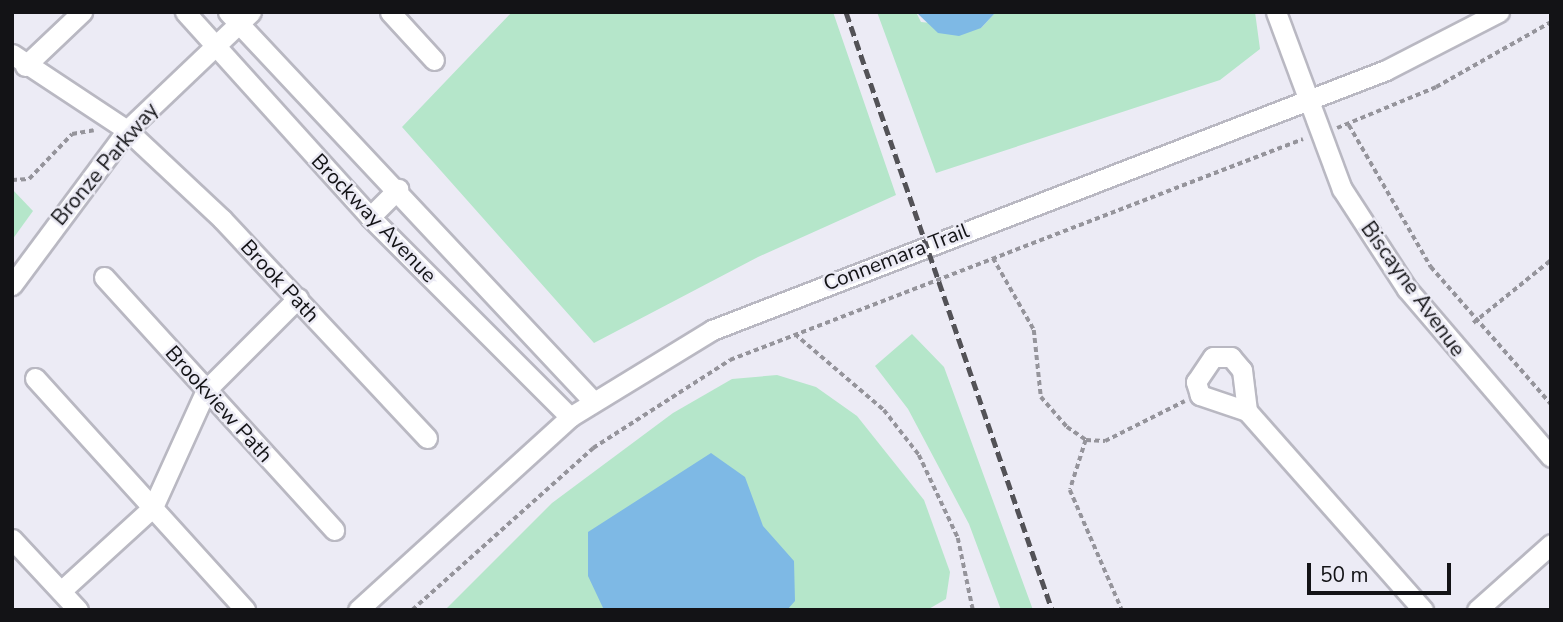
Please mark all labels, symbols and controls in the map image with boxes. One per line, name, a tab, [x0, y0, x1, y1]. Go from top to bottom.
street label: Bronze Parkway	[46, 98, 164, 230]
street label: Brockway Avenue	[306, 148, 442, 288]
street label: Biscayne Avenue	[1356, 217, 1470, 361]
street label: Connemara Trail	[820, 218, 972, 296]
street label: Brook Path	[235, 234, 325, 328]
street label: Brookview Path	[160, 341, 278, 467]
scale bar	[1311, 548, 1454, 592]
text: 50 m	[1320, 561, 1369, 589]

